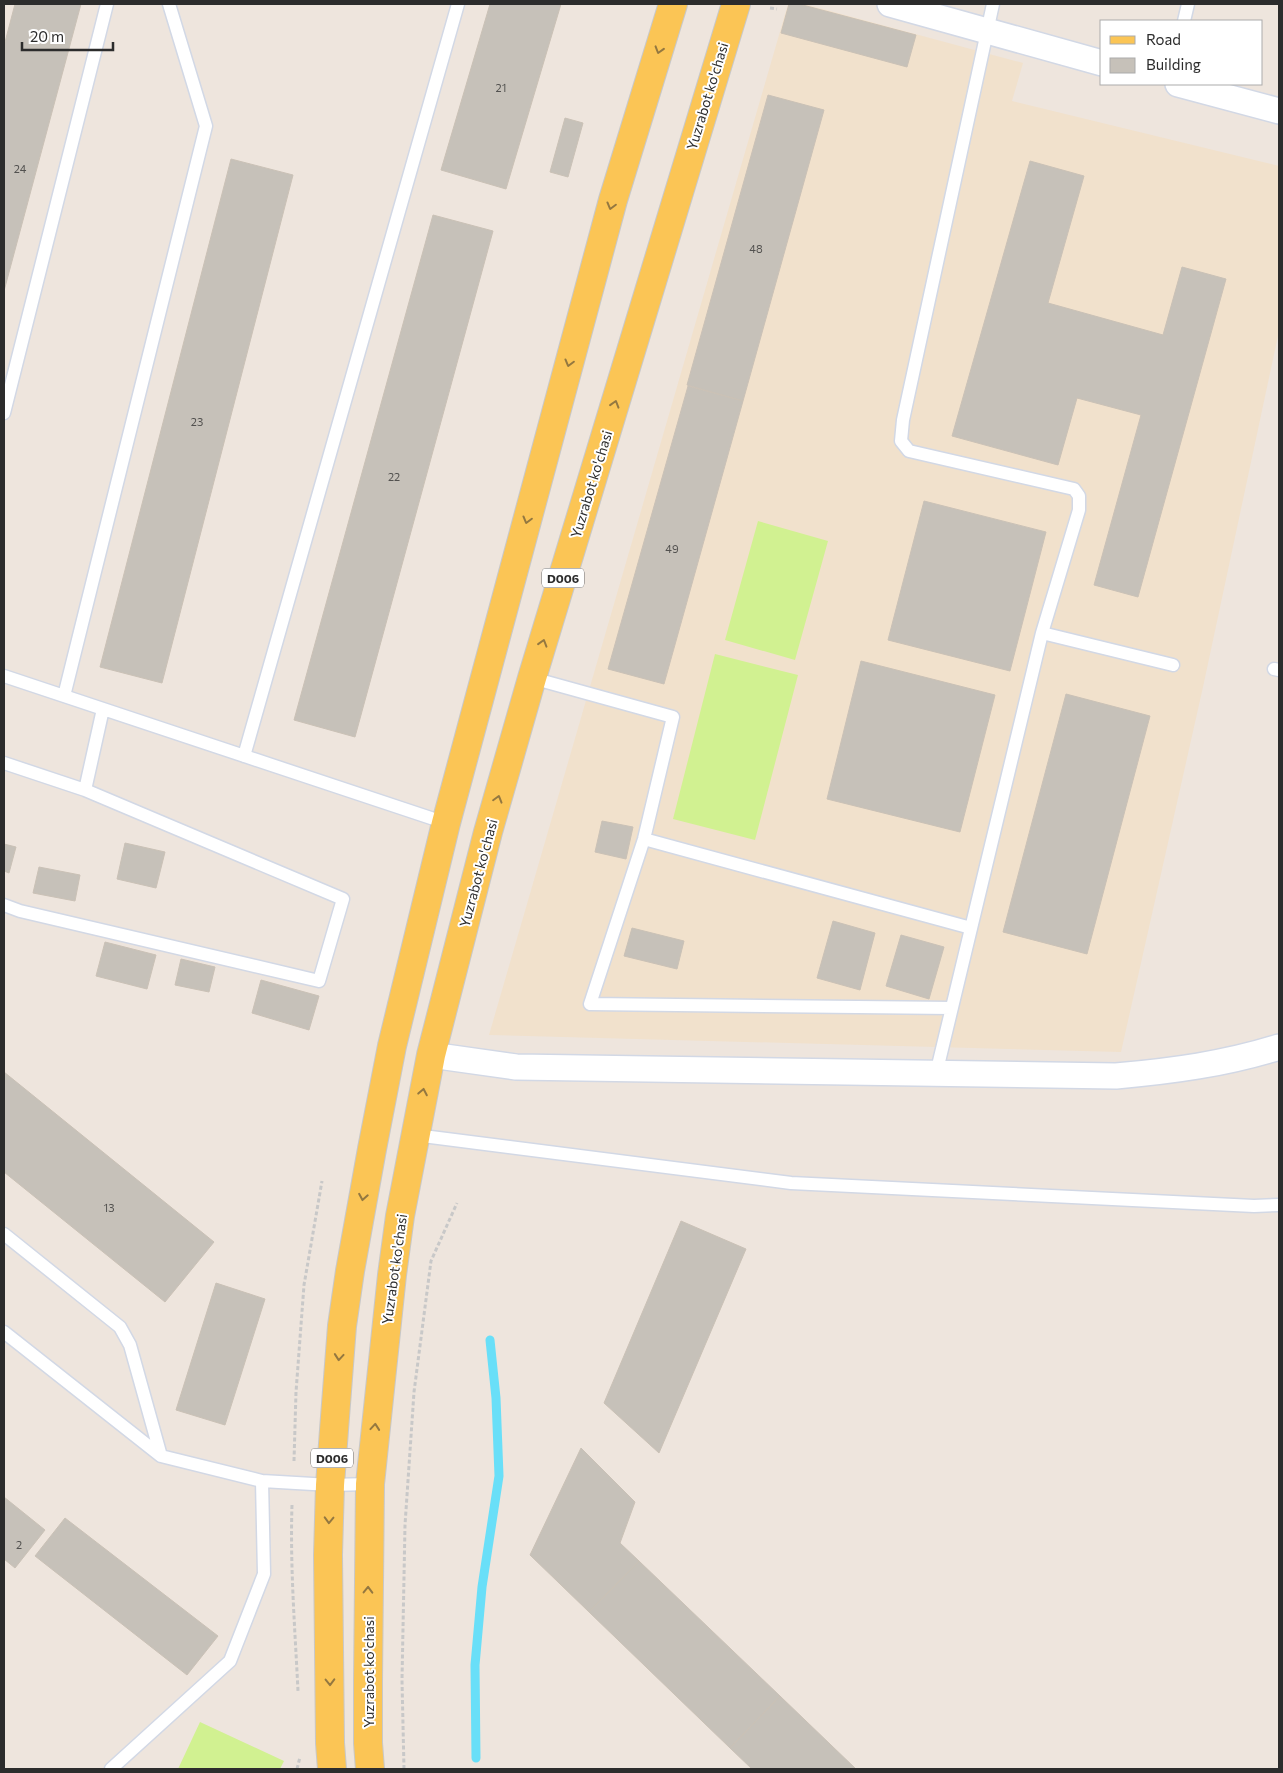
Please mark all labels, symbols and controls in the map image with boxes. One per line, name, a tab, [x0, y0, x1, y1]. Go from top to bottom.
scale bar	[22, 20, 114, 52]
legend	[1100, 20, 1263, 85]
text: 20 m	[30, 27, 64, 45]
text: Road	[1146, 30, 1181, 48]
street label: Yuzrabot ko'chasi	[683, 40, 731, 152]
one-way arrow	[654, 46, 664, 54]
text: Building	[1146, 55, 1201, 73]
house number: 21	[496, 81, 506, 94]
house number: 24	[14, 162, 27, 175]
one-way arrow	[607, 201, 617, 209]
house number: 48	[749, 242, 763, 255]
one-way arrow	[565, 358, 575, 366]
one-way arrow	[609, 400, 619, 408]
house number: 23	[191, 415, 203, 428]
street label: Yuzrabot ko'chasi	[567, 428, 615, 540]
house number: 22	[388, 470, 400, 483]
one-way arrow	[523, 515, 533, 523]
house number: 49	[665, 542, 679, 555]
road number: D006	[542, 568, 584, 588]
one-way arrow	[537, 639, 547, 648]
one-way arrow	[492, 795, 503, 804]
street label: Yuzrabot ko'chasi	[455, 817, 501, 929]
one-way arrow	[418, 1088, 428, 1097]
one-way arrow	[358, 1192, 368, 1201]
house number: 13	[104, 1201, 114, 1214]
street label: Yuzrabot ko'chasi	[378, 1213, 410, 1325]
one-way arrow	[334, 1354, 345, 1362]
one-way arrow	[370, 1423, 381, 1431]
road number: D006	[311, 1449, 353, 1468]
one-way arrow	[324, 1516, 334, 1524]
house number: 2	[16, 1538, 22, 1551]
one-way arrow	[363, 1585, 373, 1593]
street label: Yuzrabot ko'chasi	[360, 1616, 377, 1728]
one-way arrow	[325, 1678, 335, 1686]

